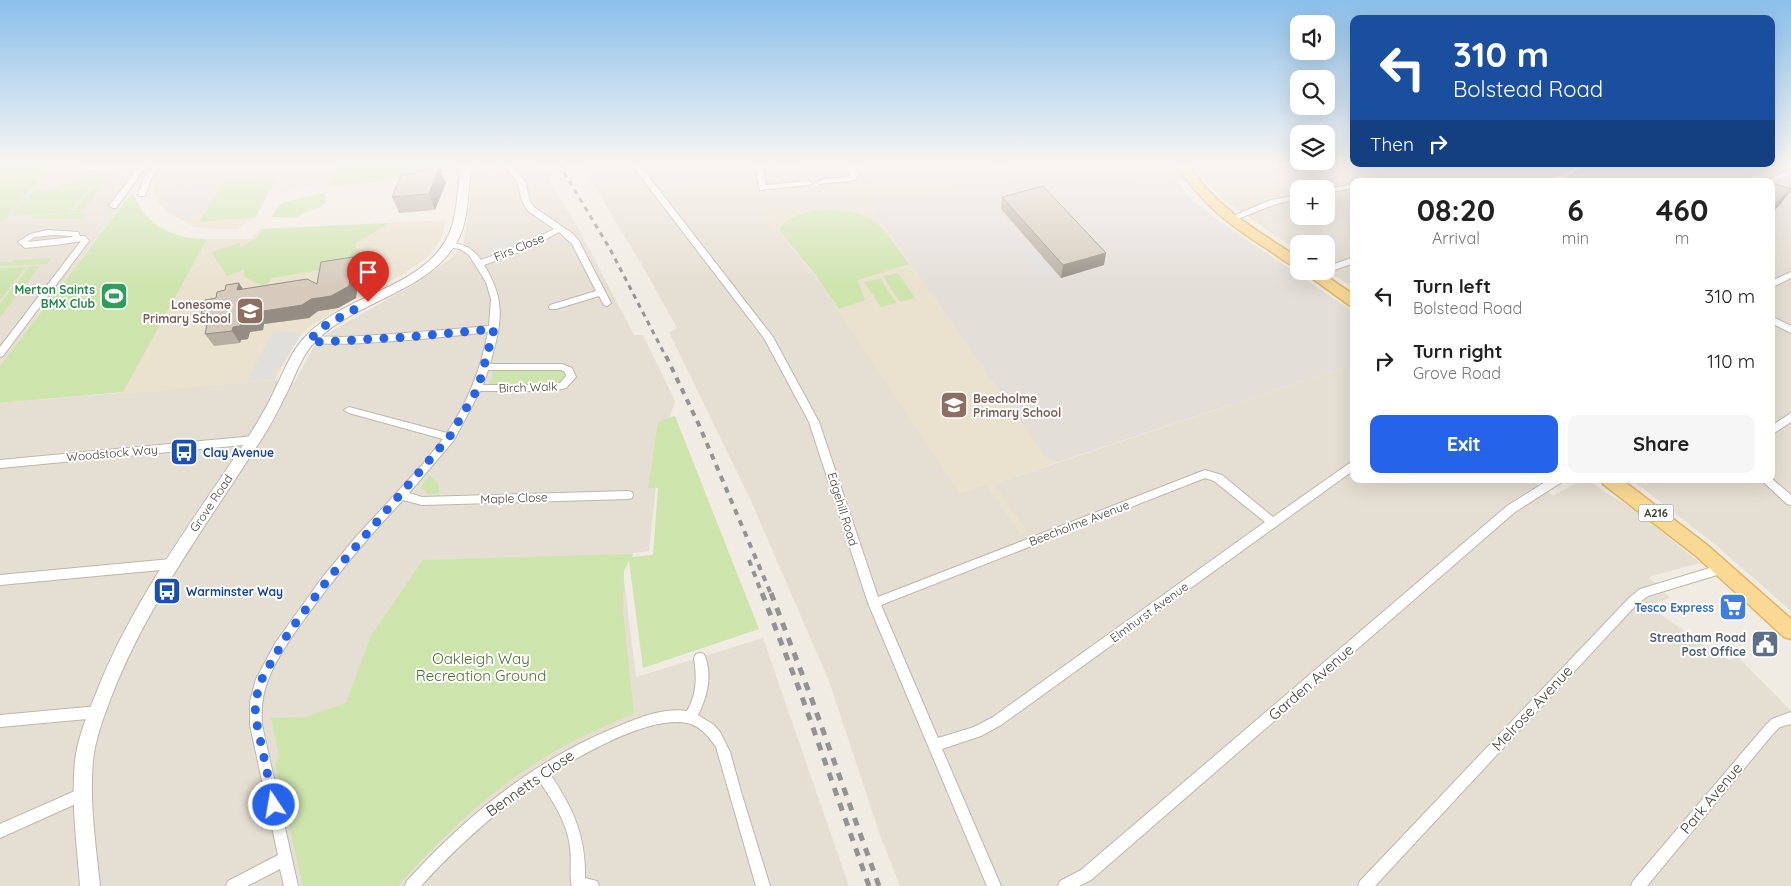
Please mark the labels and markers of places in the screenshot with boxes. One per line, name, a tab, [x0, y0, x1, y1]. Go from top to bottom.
pin	[347, 251, 389, 302]
sports icon: Merton Saints BMX Club	[99, 281, 129, 311]
place label: Merton Saints BMX Club	[14, 282, 95, 311]
school or university icon: Lonesome Primary School	[235, 296, 265, 326]
place label: Lonesome Primary School	[143, 297, 231, 326]
school or university icon: Beecholme Primary School	[939, 390, 969, 420]
place label: Beecholme Primary School	[973, 391, 1061, 420]
bus stop icon: Clay Avenue	[169, 437, 199, 467]
place label: Clay Avenue	[203, 445, 274, 460]
bus stop icon: Warminster Way	[152, 576, 182, 606]
place label: Warminster Way	[186, 584, 283, 599]
supermarket icon: Tesco Express	[1718, 592, 1748, 622]
place label: Tesco Express	[1634, 600, 1714, 615]
public building icon: Streatham Road Post Office	[1750, 629, 1780, 659]
place label: Streatham Road Post Office	[1650, 630, 1746, 659]

